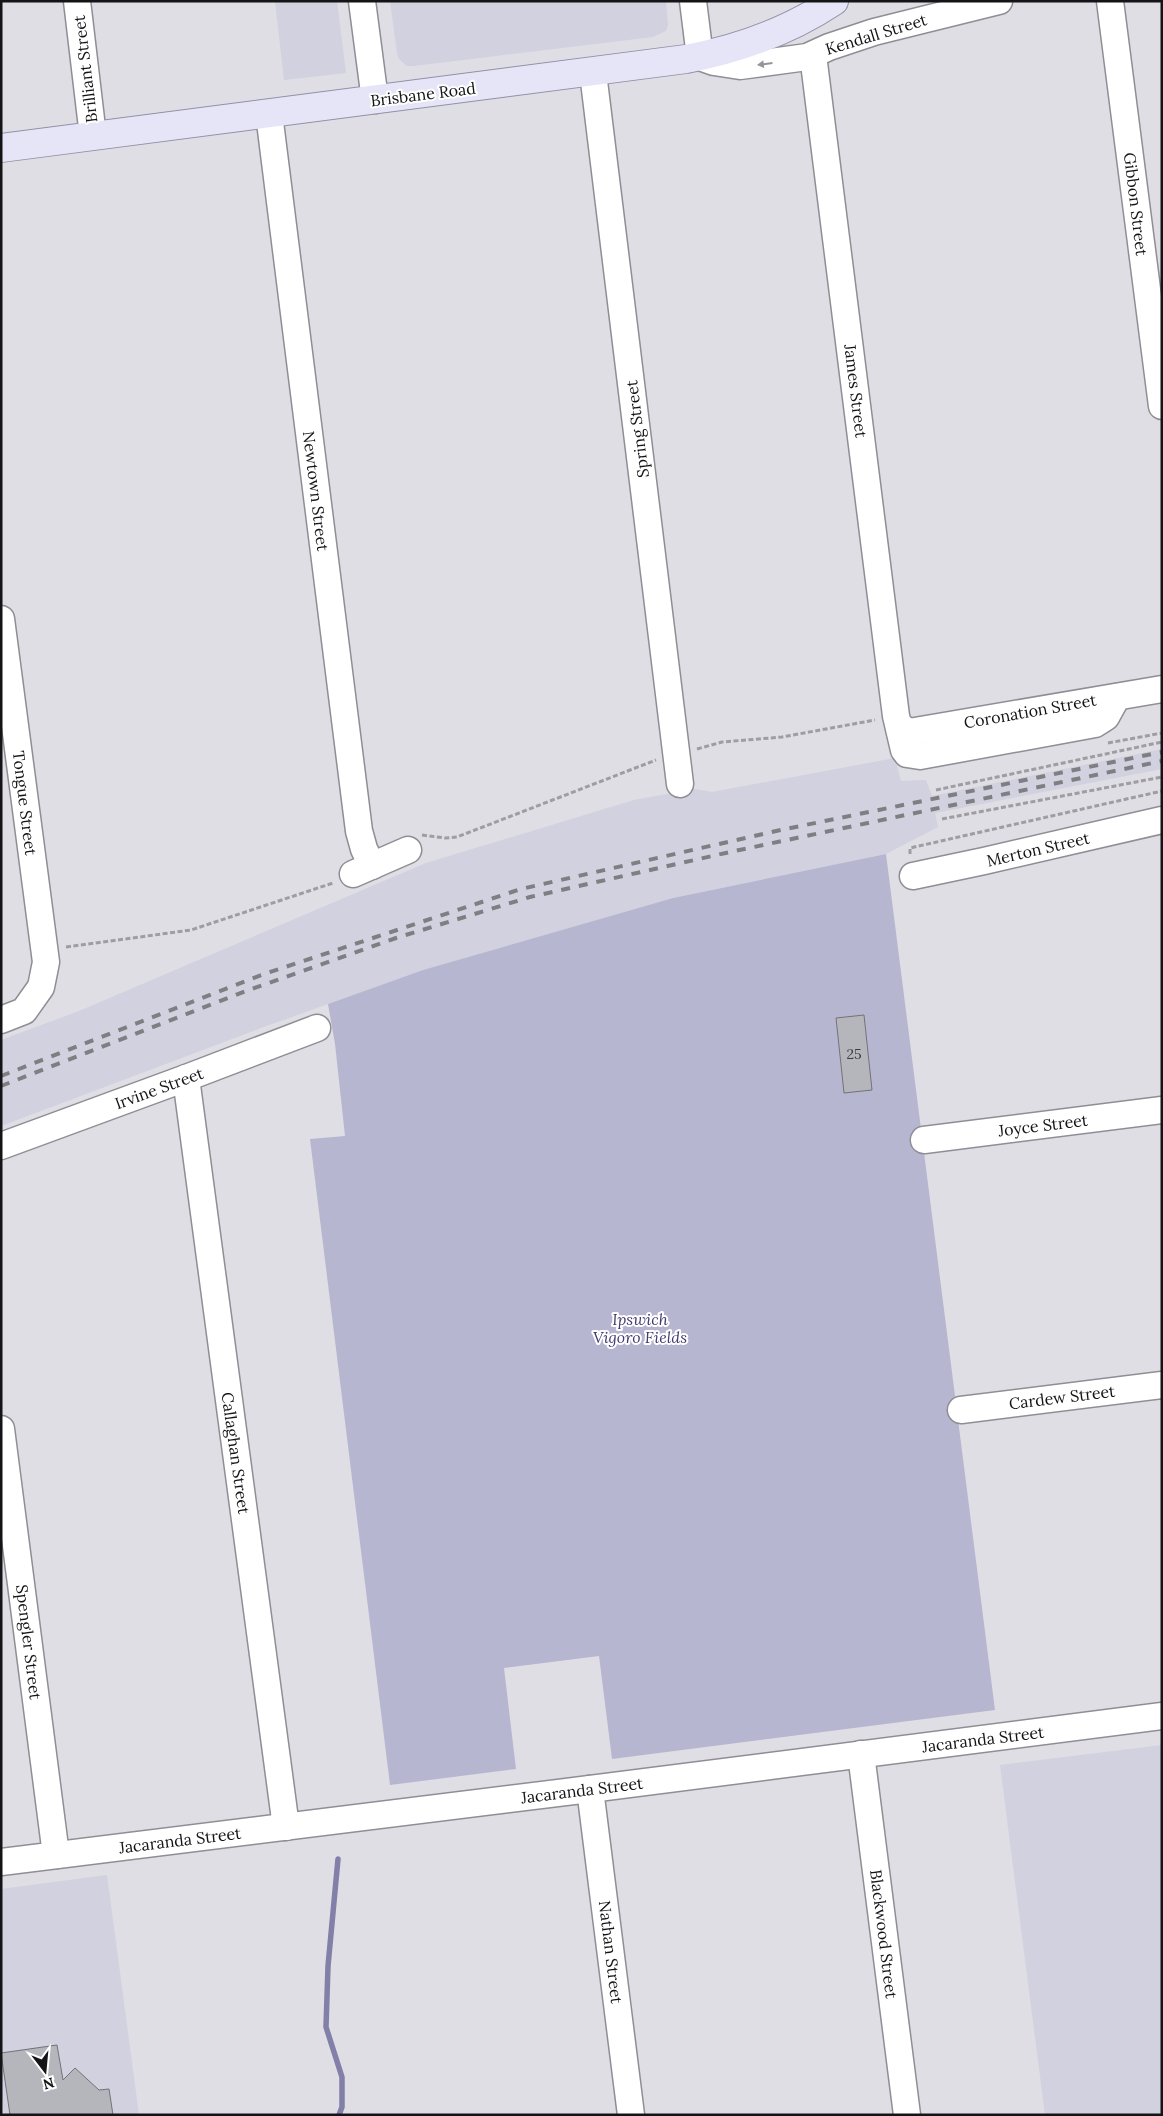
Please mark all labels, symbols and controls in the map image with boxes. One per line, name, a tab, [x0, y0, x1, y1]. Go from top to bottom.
street label: Kendall Street	[823, 9, 930, 59]
street label: Brilliant Street	[68, 13, 102, 124]
one-way arrow	[757, 60, 773, 68]
street label: Brisbane Road	[369, 78, 477, 110]
street label: Gibbon Street	[1120, 151, 1152, 258]
street label: James Street	[840, 342, 872, 440]
street label: Spring Street	[621, 378, 653, 479]
street label: Newtown Street	[299, 430, 333, 553]
street label: Coronation Street	[962, 689, 1098, 732]
street label: Tongue Street	[9, 750, 41, 857]
street label: Merton Street	[985, 827, 1092, 871]
house number: 25	[846, 1045, 862, 1063]
street label: Irvine Street	[112, 1062, 207, 1113]
street label: Joyce Street	[996, 1109, 1090, 1141]
park label: Ipswich Vigoro Fields	[593, 1309, 687, 1347]
street label: Cardew Street	[1008, 1380, 1117, 1413]
street label: Callaghan Street	[218, 1391, 255, 1516]
street label: Spengler Street	[12, 1583, 46, 1701]
street label: Jacaranda Street	[920, 1721, 1046, 1757]
street label: Jacaranda Street	[519, 1772, 645, 1808]
street label: Jacaranda Street	[117, 1822, 243, 1858]
street label: Blackwood Street	[866, 1868, 902, 2001]
street label: Nathan Street	[595, 1899, 627, 2005]
north arrow	[20, 2046, 70, 2096]
text: N	[41, 2073, 56, 2094]

